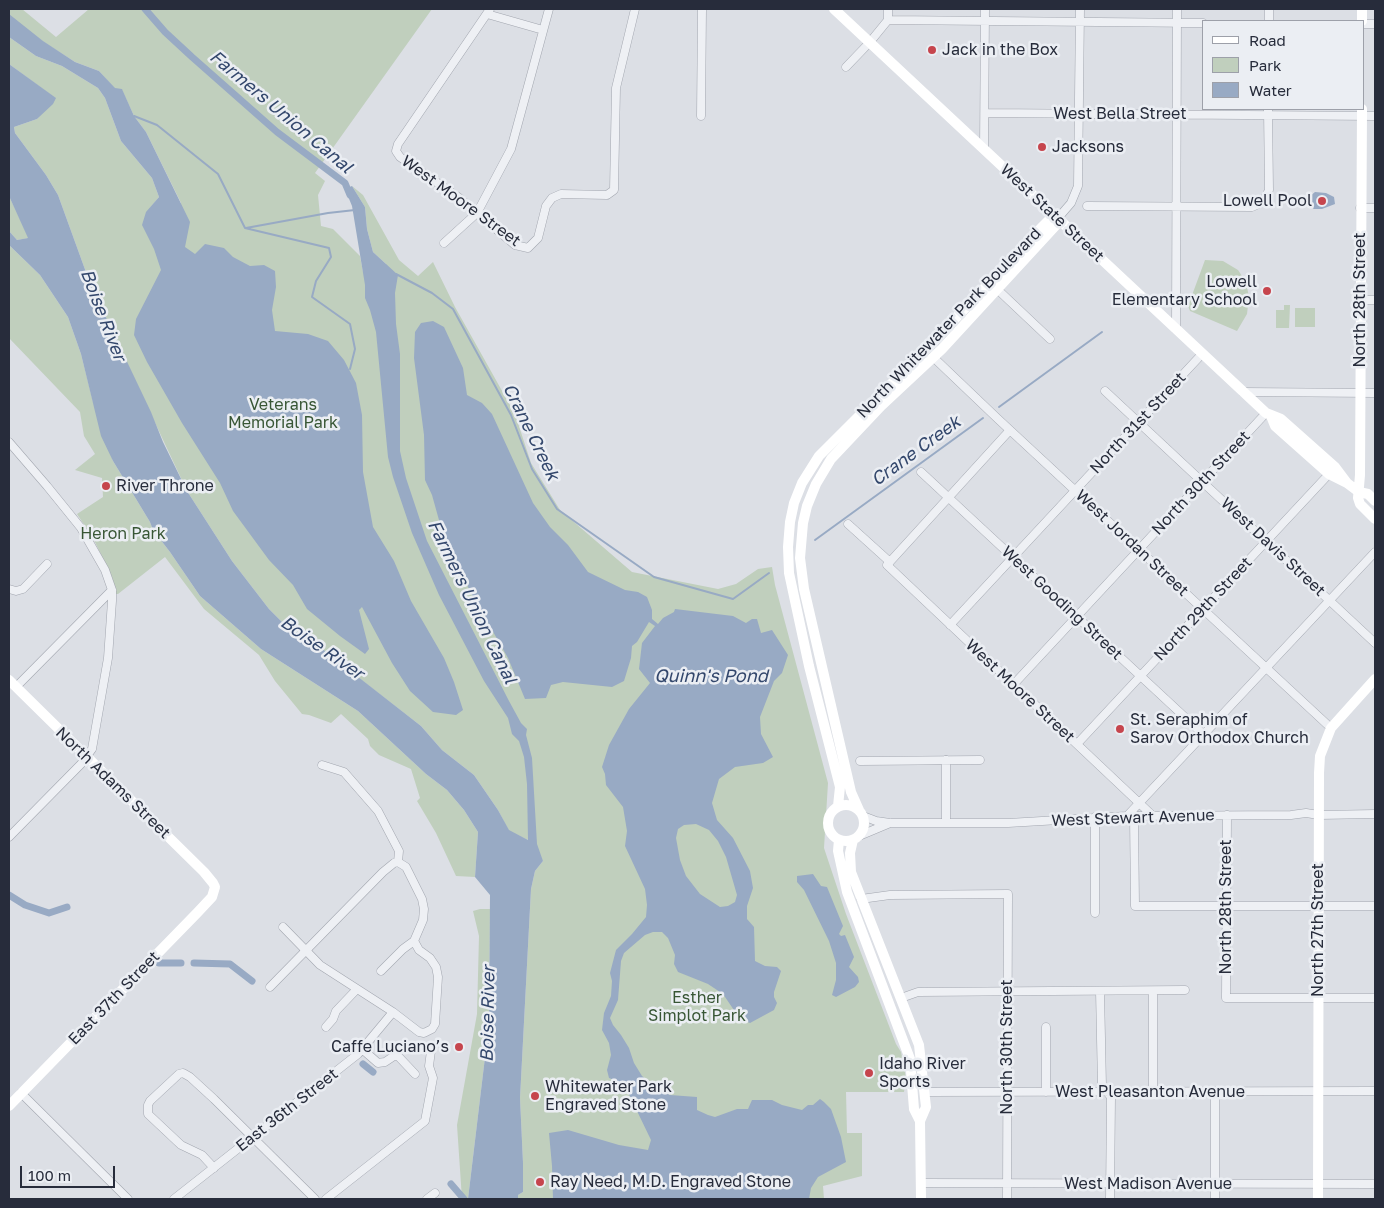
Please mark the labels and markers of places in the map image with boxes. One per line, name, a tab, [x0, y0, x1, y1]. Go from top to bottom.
place label: Jack in the Box	[942, 40, 1058, 60]
marker: Jack in the Box	[926, 44, 938, 56]
place label: Jacksons	[1052, 137, 1124, 157]
marker: Jacksons	[1036, 141, 1048, 153]
place label: Lowell Pool	[1223, 191, 1312, 211]
marker: Lowell Pool	[1316, 195, 1328, 207]
place label: Lowell Elementary School	[1112, 272, 1257, 310]
marker: Lowell Elementary School	[1261, 285, 1273, 297]
place label: River Throne	[116, 476, 214, 496]
marker: River Throne	[100, 480, 112, 492]
place label: St. Seraphim of Sarov Orthodox Church	[1130, 710, 1309, 748]
marker: St. Seraphim of Sarov Orthodox Church	[1114, 723, 1126, 735]
place label: Caffe Luciano’s	[331, 1037, 449, 1057]
marker: Caffe Luciano’s	[453, 1041, 465, 1053]
place label: Idaho River Sports	[879, 1054, 966, 1092]
marker: Idaho River Sports	[863, 1067, 875, 1079]
place label: Whitewater Park Engraved Stone	[545, 1077, 672, 1115]
marker: Whitewater Park Engraved Stone	[529, 1090, 541, 1102]
place label: Ray Need, M.D. Engraved Stone	[550, 1172, 791, 1192]
marker: Ray Need, M.D. Engraved Stone	[534, 1176, 546, 1188]

